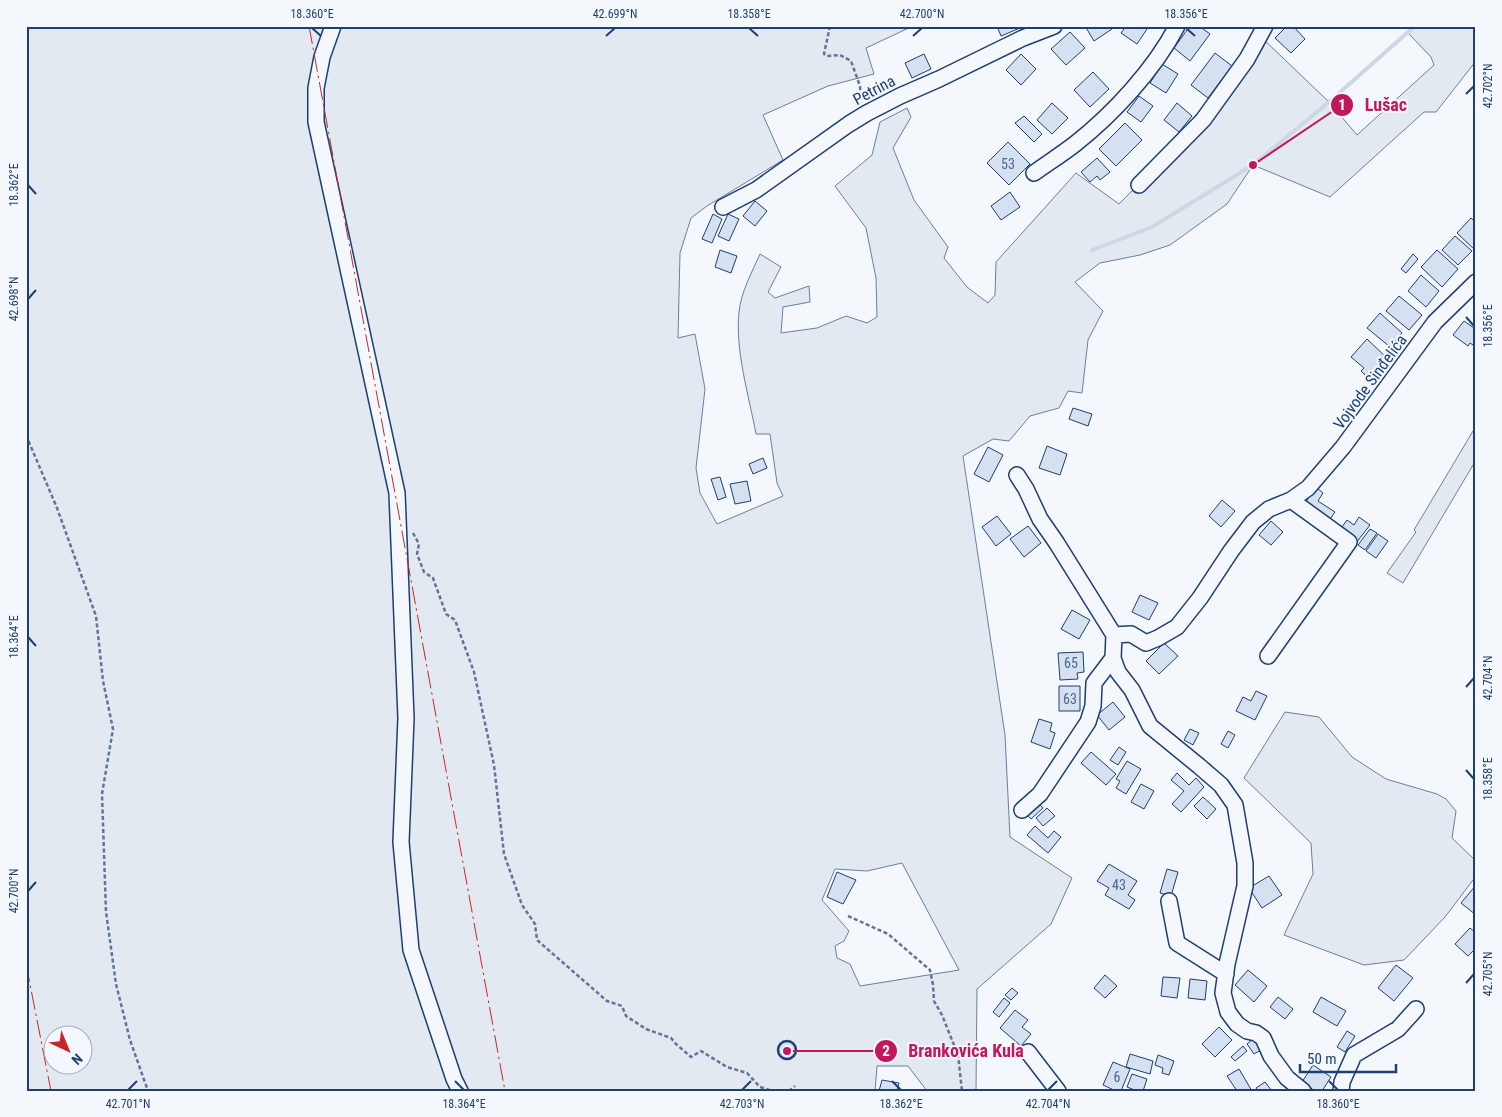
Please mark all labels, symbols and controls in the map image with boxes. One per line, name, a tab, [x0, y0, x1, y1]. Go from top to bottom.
text: 18.360°E	[290, 7, 334, 21]
text: 42.699°N	[593, 7, 637, 21]
text: 18.358°E	[727, 7, 771, 21]
text: 42.700°N	[900, 7, 944, 21]
text: 18.356°E	[1164, 7, 1208, 21]
text: 42.702°N	[1481, 64, 1495, 108]
street label: Petrina	[850, 71, 898, 109]
callout: Lušac	[1330, 88, 1417, 121]
text: Lušac	[1365, 94, 1407, 115]
text: 1	[1338, 96, 1346, 114]
house number: 53	[1001, 156, 1015, 172]
text: 18.362°E	[7, 163, 21, 207]
text: 42.698°N	[7, 277, 21, 321]
text: 18.356°E	[1481, 304, 1495, 348]
street label: Vojvode Sinđelića	[1329, 331, 1411, 433]
text: 18.364°E	[7, 615, 21, 659]
house number: 65	[1064, 655, 1078, 671]
text: 42.704°N	[1481, 656, 1495, 700]
house number: 63	[1063, 691, 1077, 707]
text: 18.358°E	[1481, 757, 1495, 801]
text: 42.700°N	[7, 869, 21, 913]
house number: 43	[1112, 877, 1126, 893]
text: 42.705°N	[1481, 952, 1495, 996]
north arrow	[42, 1024, 92, 1074]
callout: Brankovića Kula	[873, 1034, 1034, 1067]
text: Brankovića Kula	[908, 1040, 1024, 1061]
text: 2	[882, 1042, 890, 1060]
scale bar	[1300, 1042, 1396, 1074]
text: 50 m	[1307, 1050, 1337, 1068]
text: N	[68, 1051, 86, 1068]
house number: 6	[1114, 1069, 1121, 1085]
text: 42.701°N	[106, 1097, 150, 1111]
text: 18.364°E	[442, 1097, 486, 1111]
text: 42.703°N	[720, 1097, 764, 1111]
text: 18.362°E	[879, 1097, 923, 1111]
text: 42.704°N	[1026, 1097, 1070, 1111]
text: 18.360°E	[1316, 1097, 1360, 1111]

